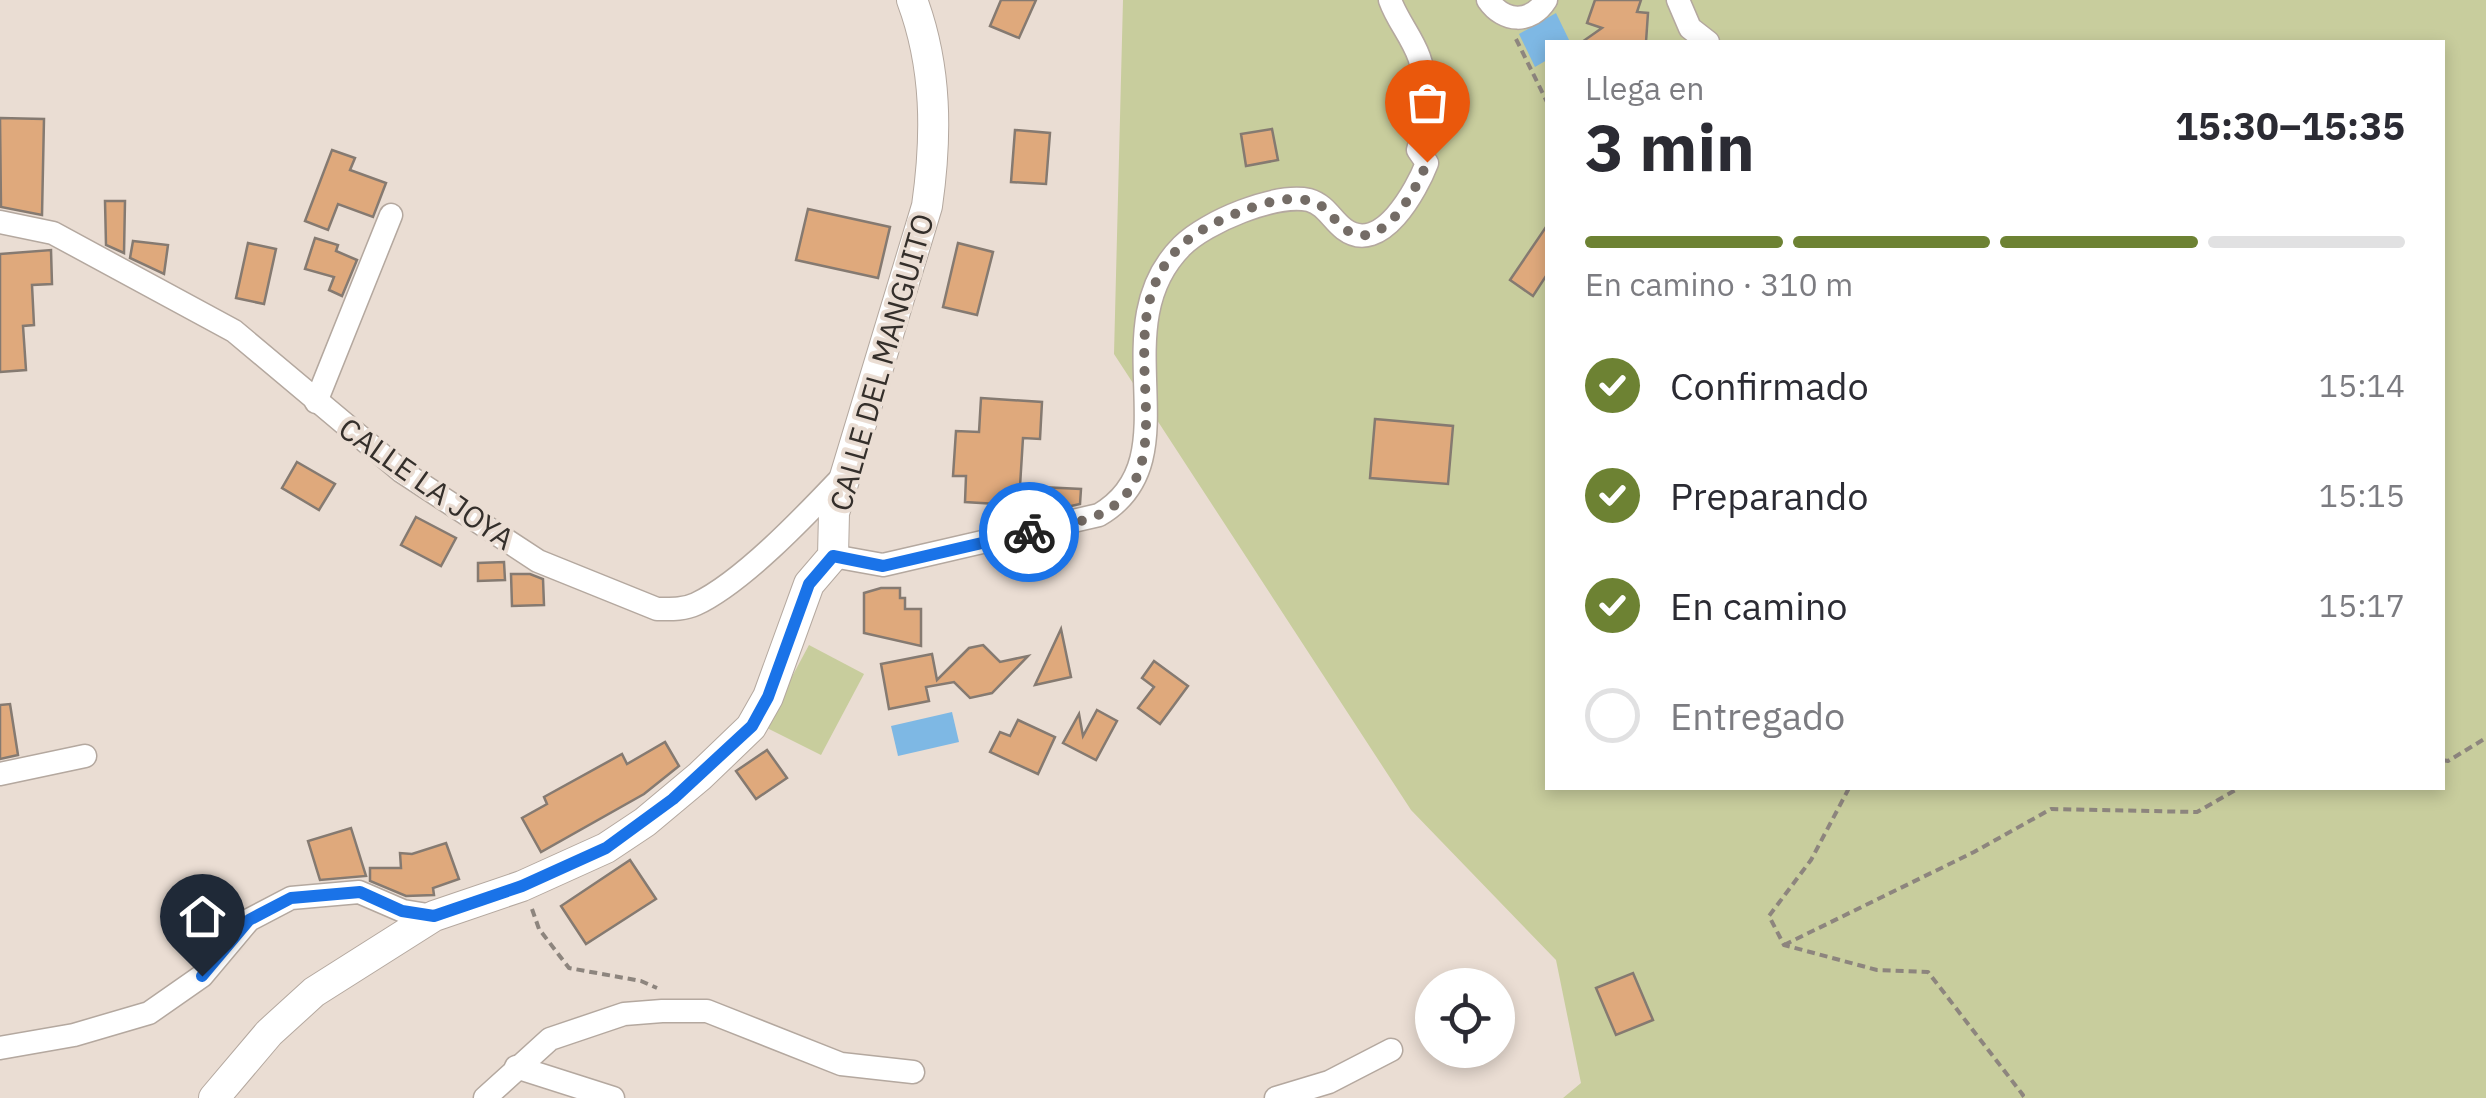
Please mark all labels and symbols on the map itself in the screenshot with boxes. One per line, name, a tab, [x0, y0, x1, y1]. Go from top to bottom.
pin	[1385, 60, 1470, 163]
street label: CALLE DEL MANGUITO	[820, 209, 942, 515]
street label: CALLE LA JOYA	[332, 408, 522, 558]
courier	[979, 482, 1079, 582]
pin	[160, 874, 245, 977]

